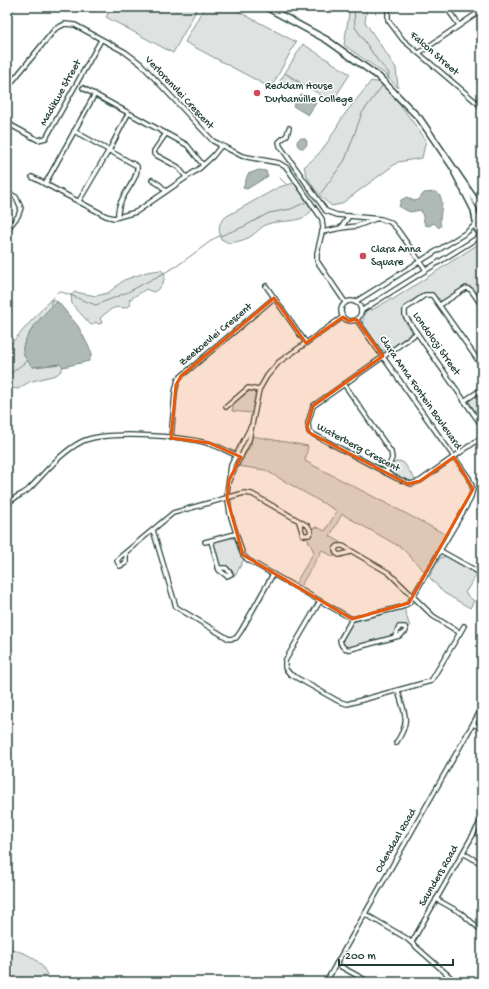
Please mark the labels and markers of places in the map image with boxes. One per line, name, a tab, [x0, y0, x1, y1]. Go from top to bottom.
place label: Reddam House Durbanville College	[264, 81, 353, 106]
marker: Reddam House Durbanville College	[252, 88, 262, 98]
place label: Clara Anna Square	[371, 244, 422, 269]
marker: Clara Anna Square	[358, 251, 368, 261]

